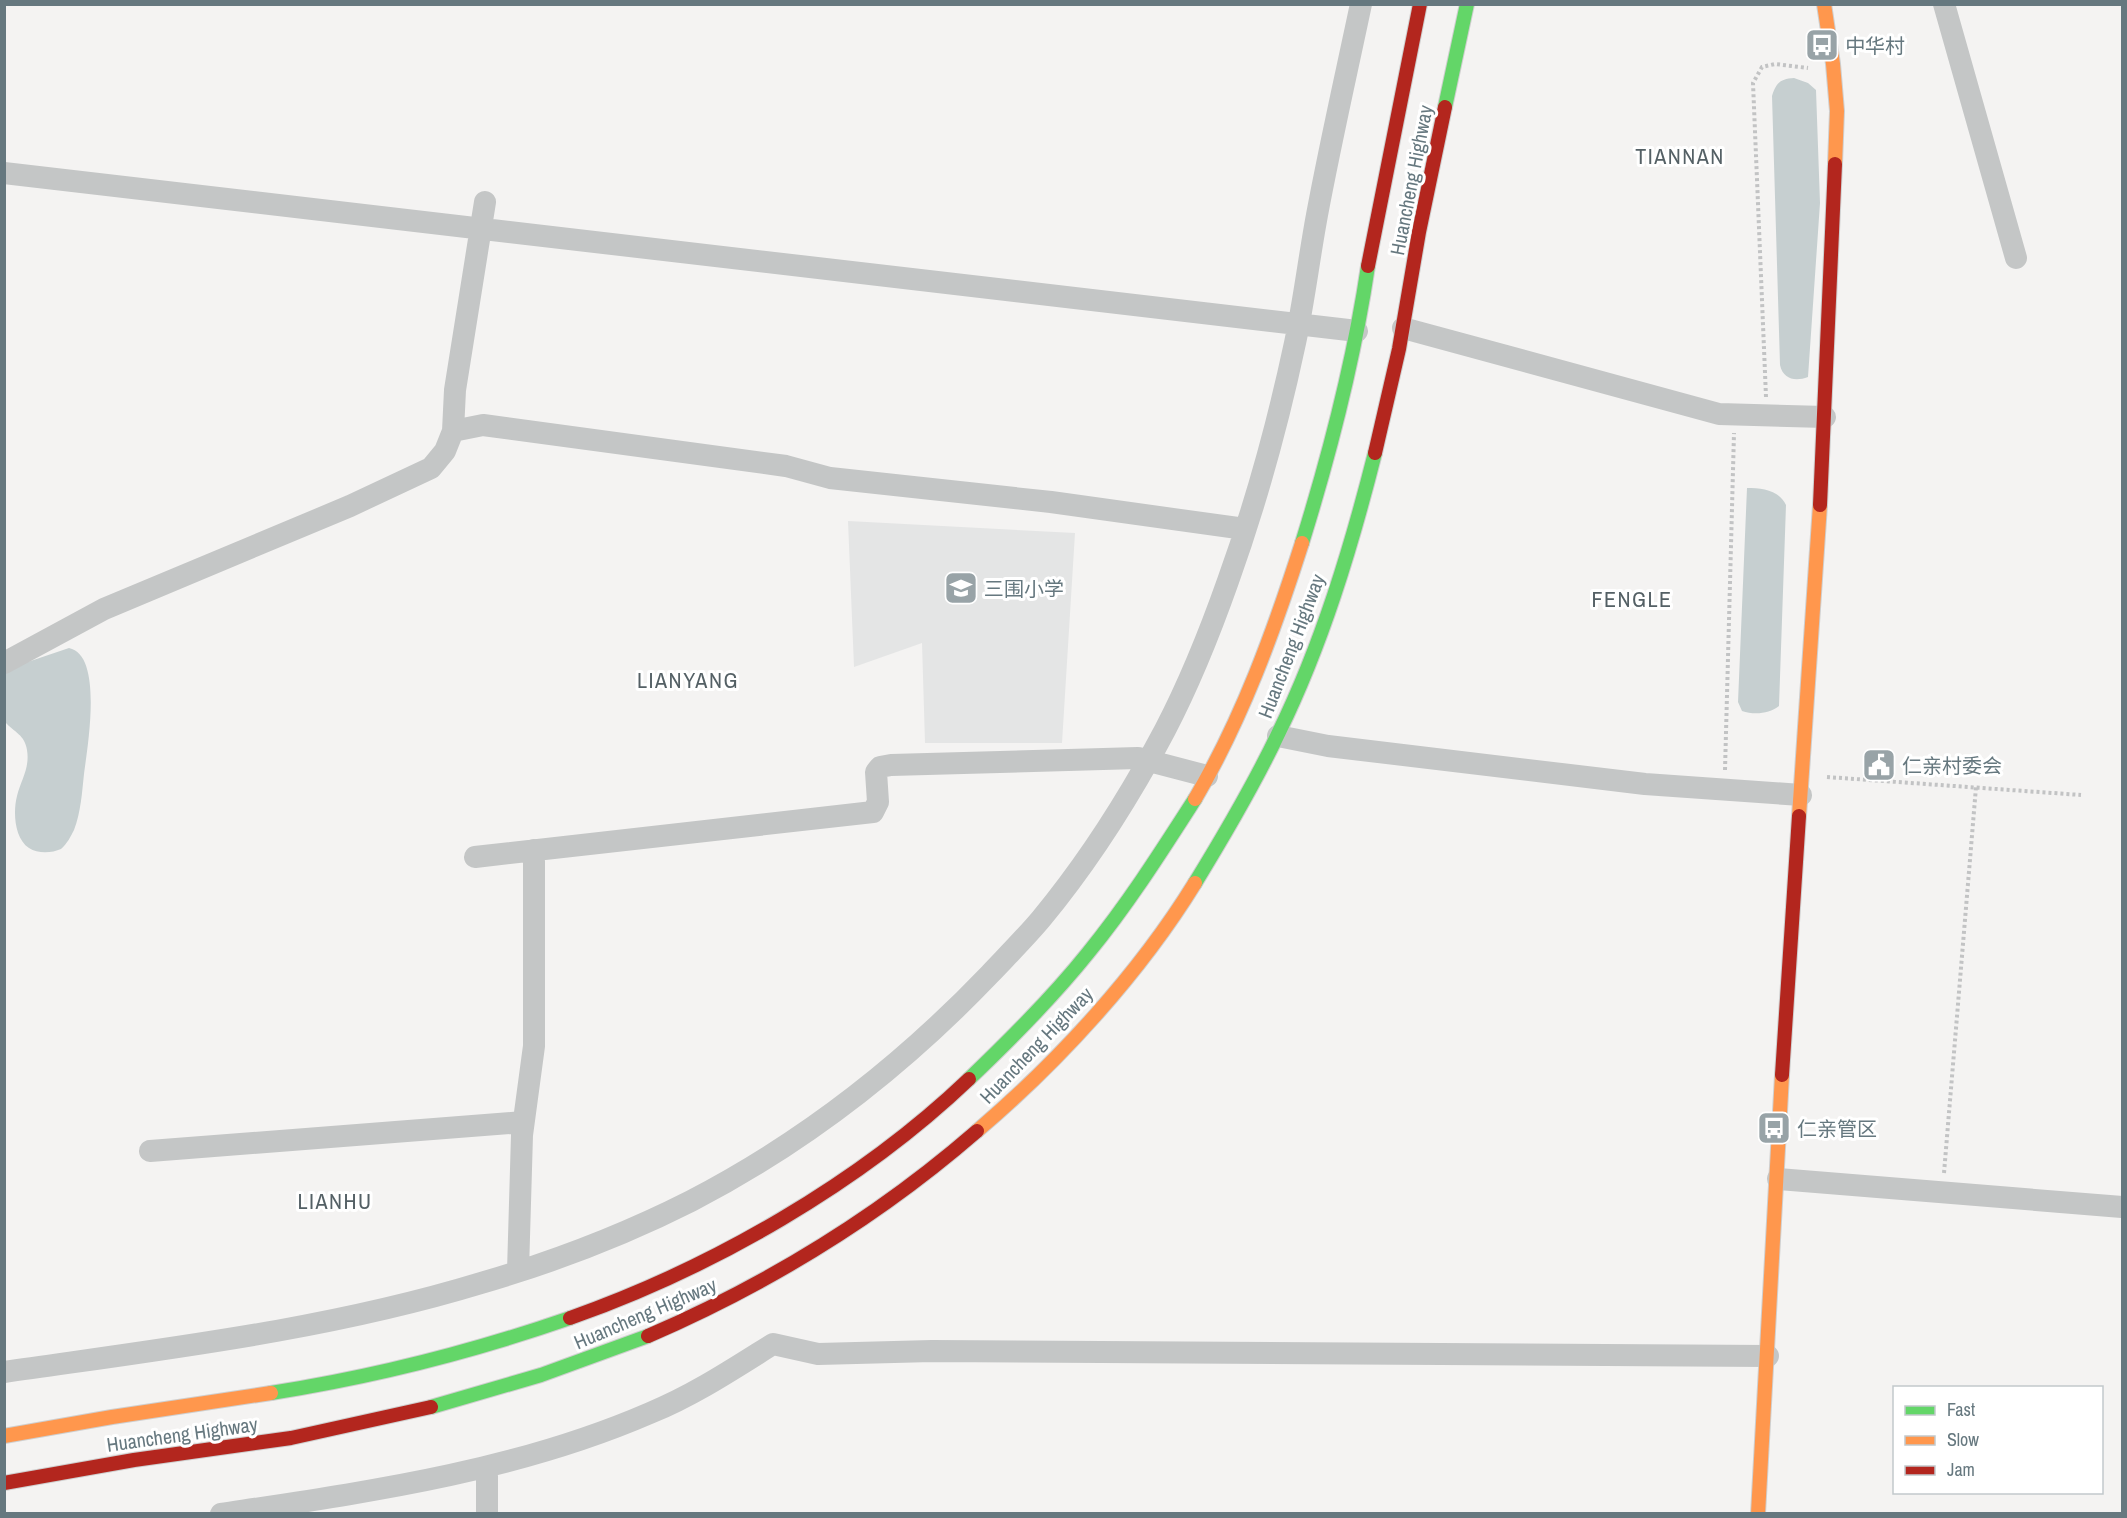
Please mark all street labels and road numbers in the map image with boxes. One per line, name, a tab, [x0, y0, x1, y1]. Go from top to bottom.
street label: Huancheng Highway	[1383, 102, 1439, 257]
street label: Huancheng Highway	[1251, 569, 1331, 722]
street label: Huancheng Highway	[973, 980, 1099, 1109]
street label: Huancheng Highway	[570, 1271, 721, 1355]
street label: Huancheng Highway	[105, 1410, 260, 1458]

